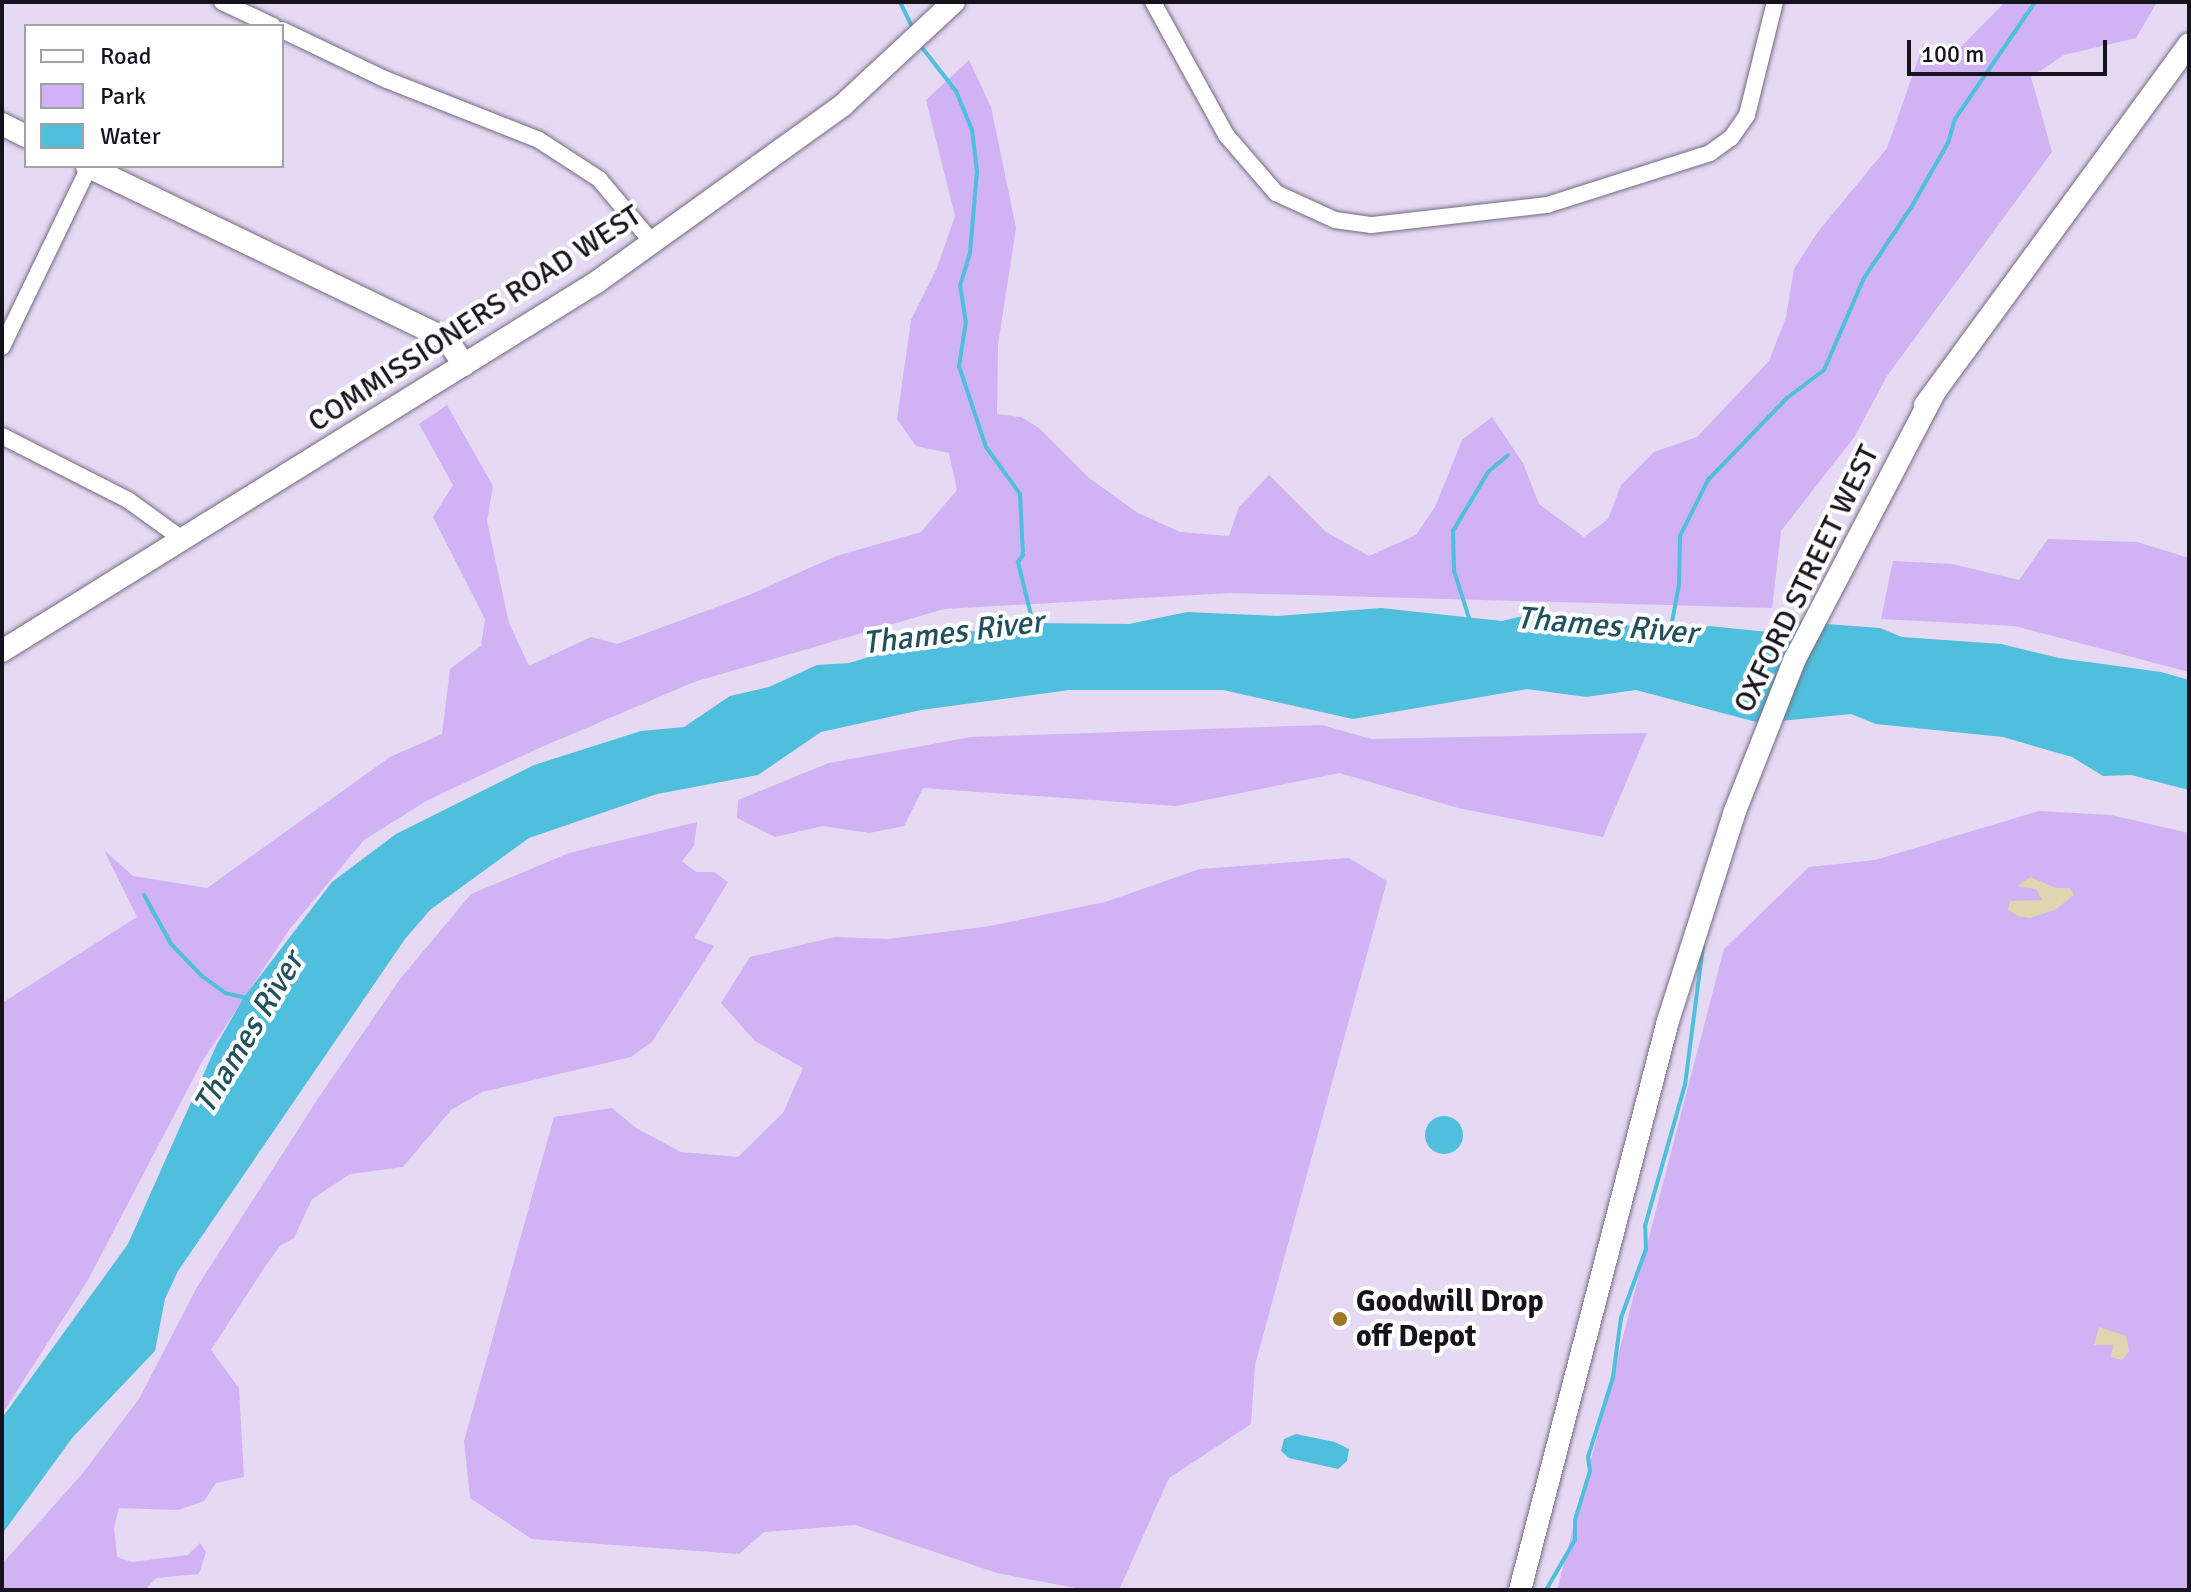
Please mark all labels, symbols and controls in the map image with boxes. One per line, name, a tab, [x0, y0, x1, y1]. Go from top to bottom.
legend	[24, 24, 284, 168]
scale bar	[1911, 24, 2111, 74]
text: 100 m	[1921, 39, 1984, 69]
text: Road	[100, 41, 151, 71]
text: Park	[100, 81, 146, 111]
text: Water	[100, 121, 160, 151]
street label: COMMISSIONERS ROAD WEST	[302, 198, 648, 440]
street label: OXFORD STREET WEST	[1727, 439, 1887, 719]
water label: Thames River	[1515, 599, 1699, 653]
water label: Thames River	[861, 603, 1045, 663]
water label: Thames River	[186, 945, 312, 1121]
place label: Goodwill Drop off Depot	[1356, 1284, 1544, 1354]
marker: Goodwill Drop off Depot	[1331, 1310, 1349, 1328]

